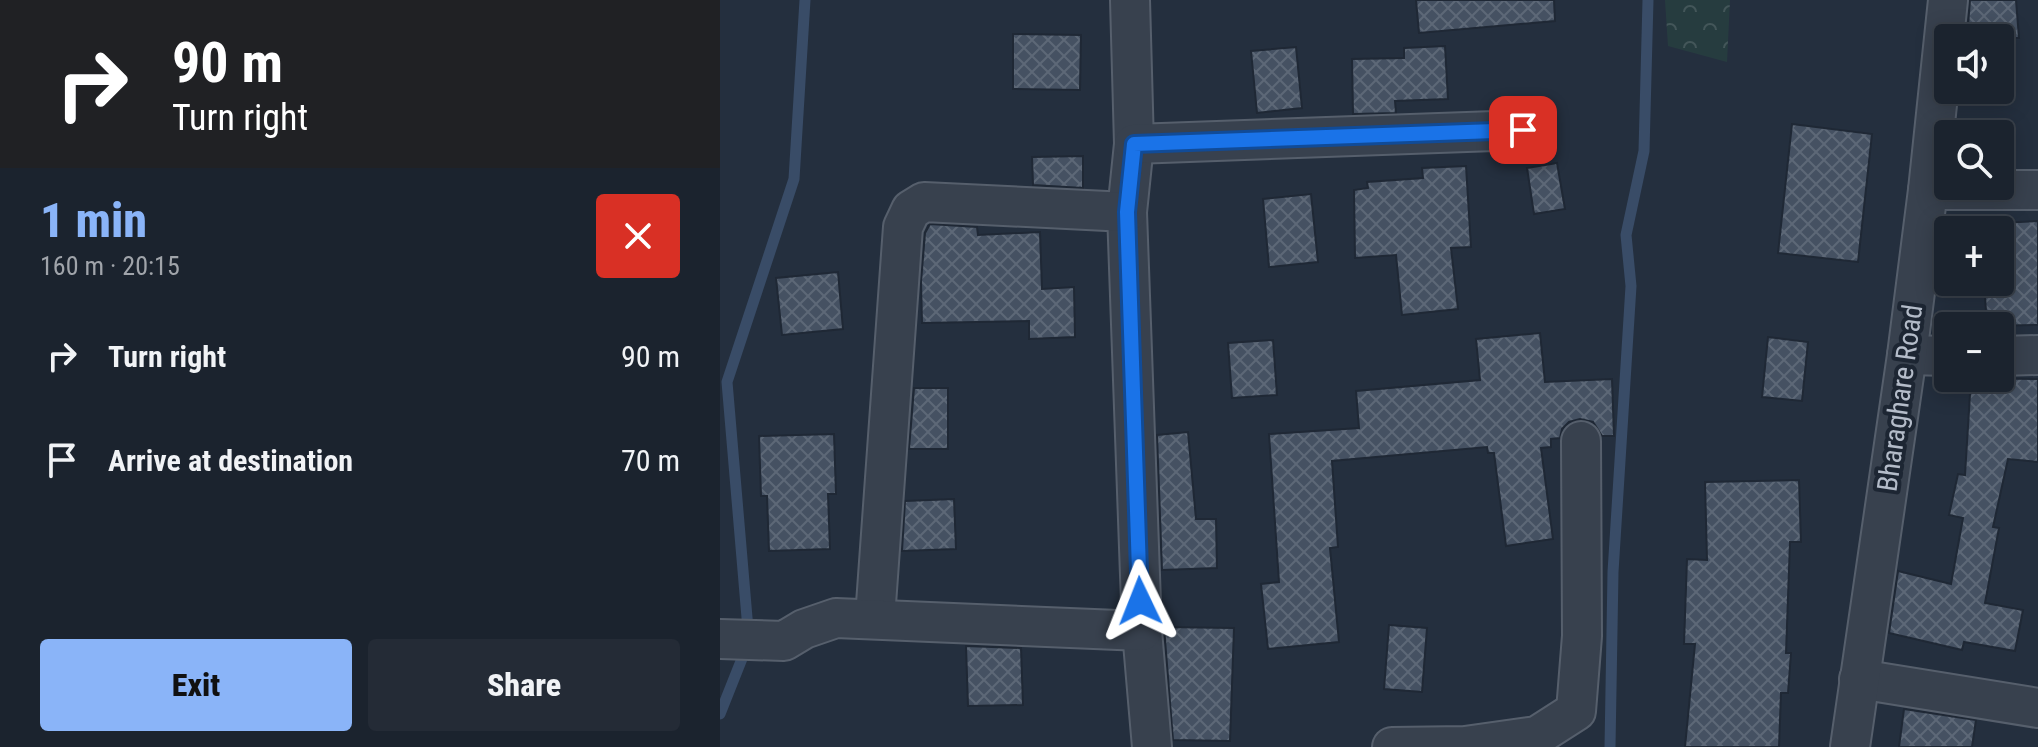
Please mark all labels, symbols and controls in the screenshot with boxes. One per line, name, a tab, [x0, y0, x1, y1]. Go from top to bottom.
map controls	[1934, 24, 2014, 392]
button: sound	[1934, 24, 2014, 104]
text: 90 m	[172, 30, 283, 96]
icon: right	[40, 32, 144, 136]
pin	[1489, 96, 1557, 164]
text: Turn right	[172, 97, 308, 139]
icon: arrive	[1501, 108, 1545, 152]
button: search	[1934, 120, 2014, 200]
text: 1 min	[40, 192, 147, 249]
button: close	[596, 194, 680, 278]
button: +	[1934, 216, 2014, 296]
text: 160 m · 20:15	[40, 251, 180, 281]
street label: Bharaghare Road	[1871, 302, 1929, 494]
button: −	[1934, 312, 2014, 392]
icon: right	[40, 334, 84, 378]
text: Turn right	[108, 339, 226, 374]
text: 90 m	[621, 339, 680, 374]
icon: arrive	[40, 438, 84, 482]
text: Arrive at destination	[108, 443, 353, 478]
text: 70 m	[621, 443, 680, 478]
position arrow	[1098, 559, 1182, 643]
button: Exit	[40, 639, 352, 731]
button: Share	[368, 639, 680, 731]

